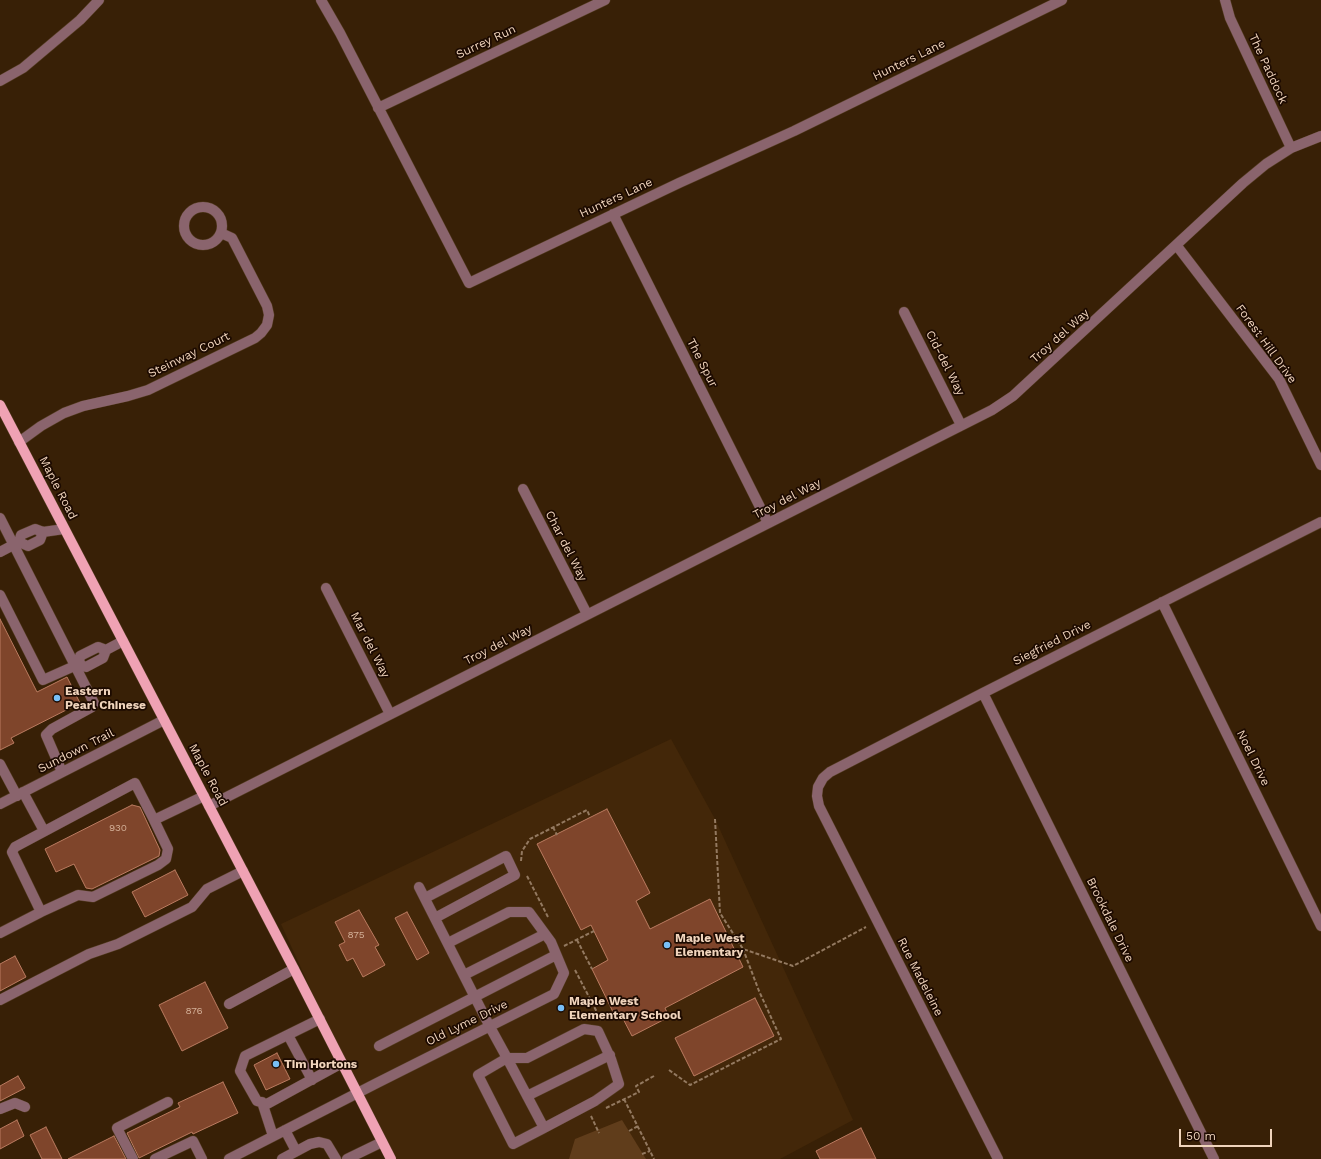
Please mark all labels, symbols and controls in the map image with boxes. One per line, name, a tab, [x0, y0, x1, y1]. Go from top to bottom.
street label: Surrey Run	[454, 22, 518, 62]
street label: The Paddock	[1246, 32, 1290, 106]
street label: Hunters Lane	[870, 36, 948, 84]
street label: Hunters Lane	[577, 175, 655, 221]
street label: Forest Hill Drive	[1232, 302, 1300, 386]
street label: Troy del Way	[1028, 306, 1092, 366]
street label: Cid-del Way	[922, 328, 968, 398]
street label: Steinway Court	[146, 329, 232, 381]
street label: The Spur	[684, 336, 720, 390]
street label: Maple Road	[36, 454, 80, 522]
street label: Troy del Way	[751, 476, 823, 522]
street label: Char del Way	[542, 508, 590, 584]
street label: Mar del Way	[347, 610, 393, 680]
street label: Siegfried Drive	[1011, 617, 1093, 669]
street label: Troy del Way	[462, 622, 534, 668]
place label: Eastern Pearl Chinese	[65, 684, 146, 712]
marker: Eastern Pearl Chinese	[52, 693, 62, 703]
street label: Sundown Trail	[36, 726, 116, 776]
street label: Noel Drive	[1233, 728, 1273, 788]
street label: Maple Road	[186, 741, 230, 809]
house number: 930	[109, 822, 127, 834]
street label: Brookdale Drive	[1083, 875, 1137, 965]
house number: 875	[347, 929, 365, 941]
place label: Maple West Elementary	[675, 931, 745, 959]
street label: Rue Madeleine	[894, 935, 946, 1019]
marker: Maple West Elementary	[662, 940, 672, 950]
place label: Maple West Elementary School	[569, 994, 681, 1022]
street label: Old Lyme Drive	[424, 997, 510, 1049]
marker: Maple West Elementary School	[556, 1003, 566, 1013]
house number: 876	[185, 1005, 203, 1017]
place label: Tim Hortons	[284, 1057, 357, 1071]
marker: Tim Hortons	[271, 1059, 281, 1069]
scale bar	[1181, 1121, 1274, 1147]
text: 50 m	[1186, 1129, 1216, 1143]

